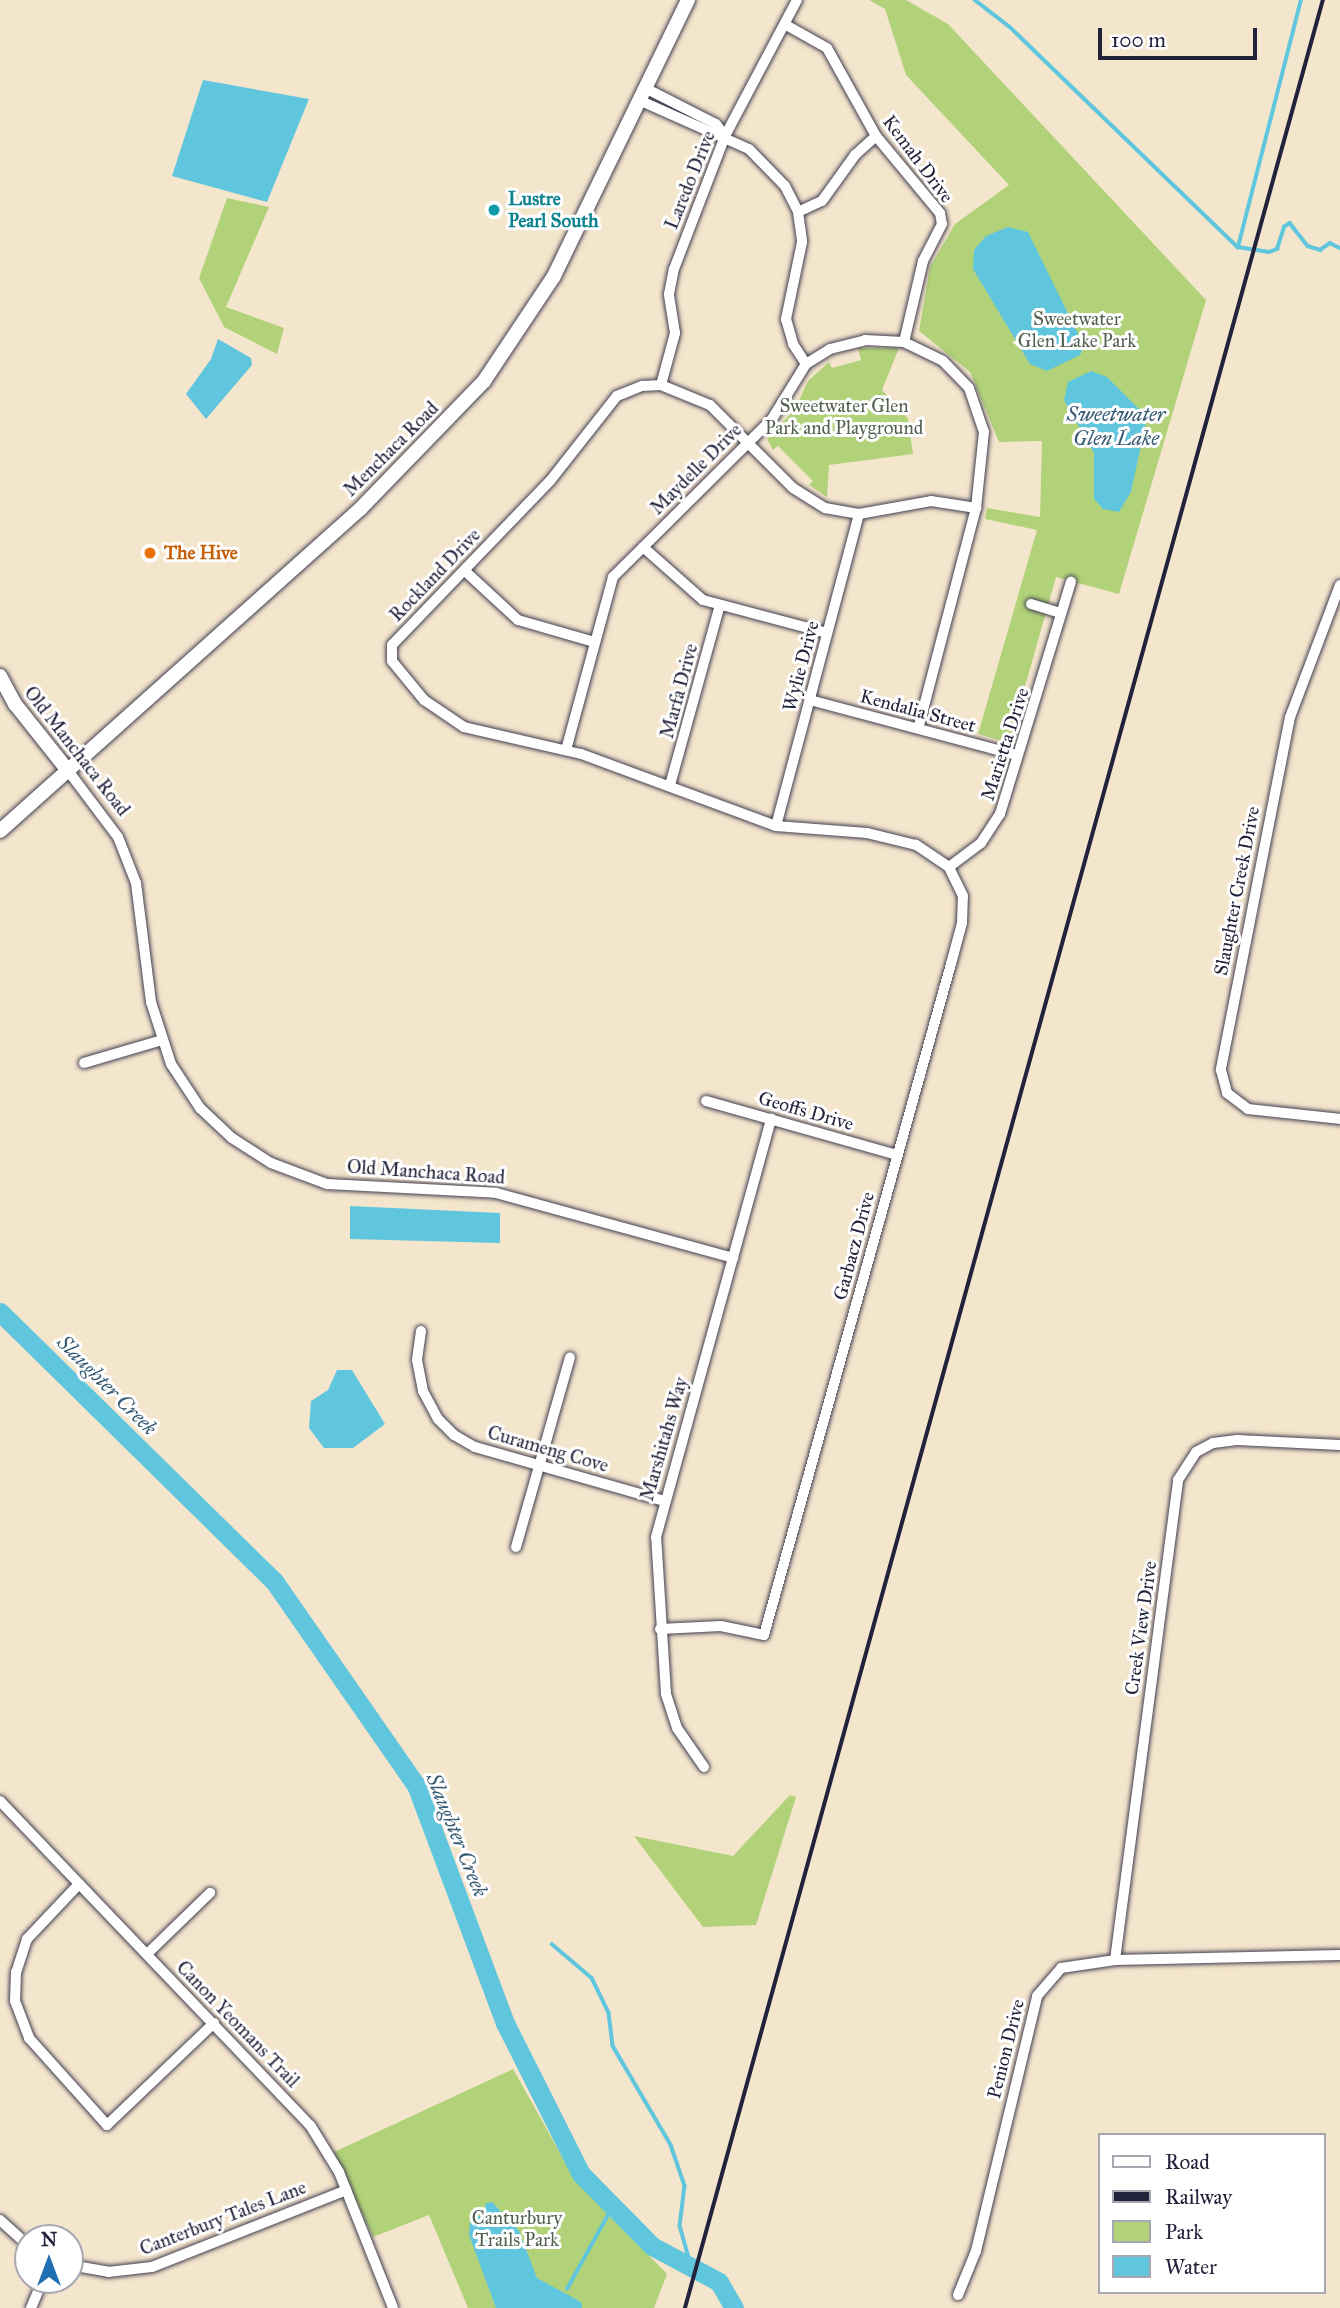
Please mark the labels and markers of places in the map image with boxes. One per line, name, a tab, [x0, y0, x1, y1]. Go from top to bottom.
place label: Lustre Pearl South	[508, 188, 599, 232]
marker: Lustre Pearl South	[486, 202, 502, 218]
place label: The Hive	[164, 542, 238, 564]
marker: The Hive	[142, 545, 158, 561]

